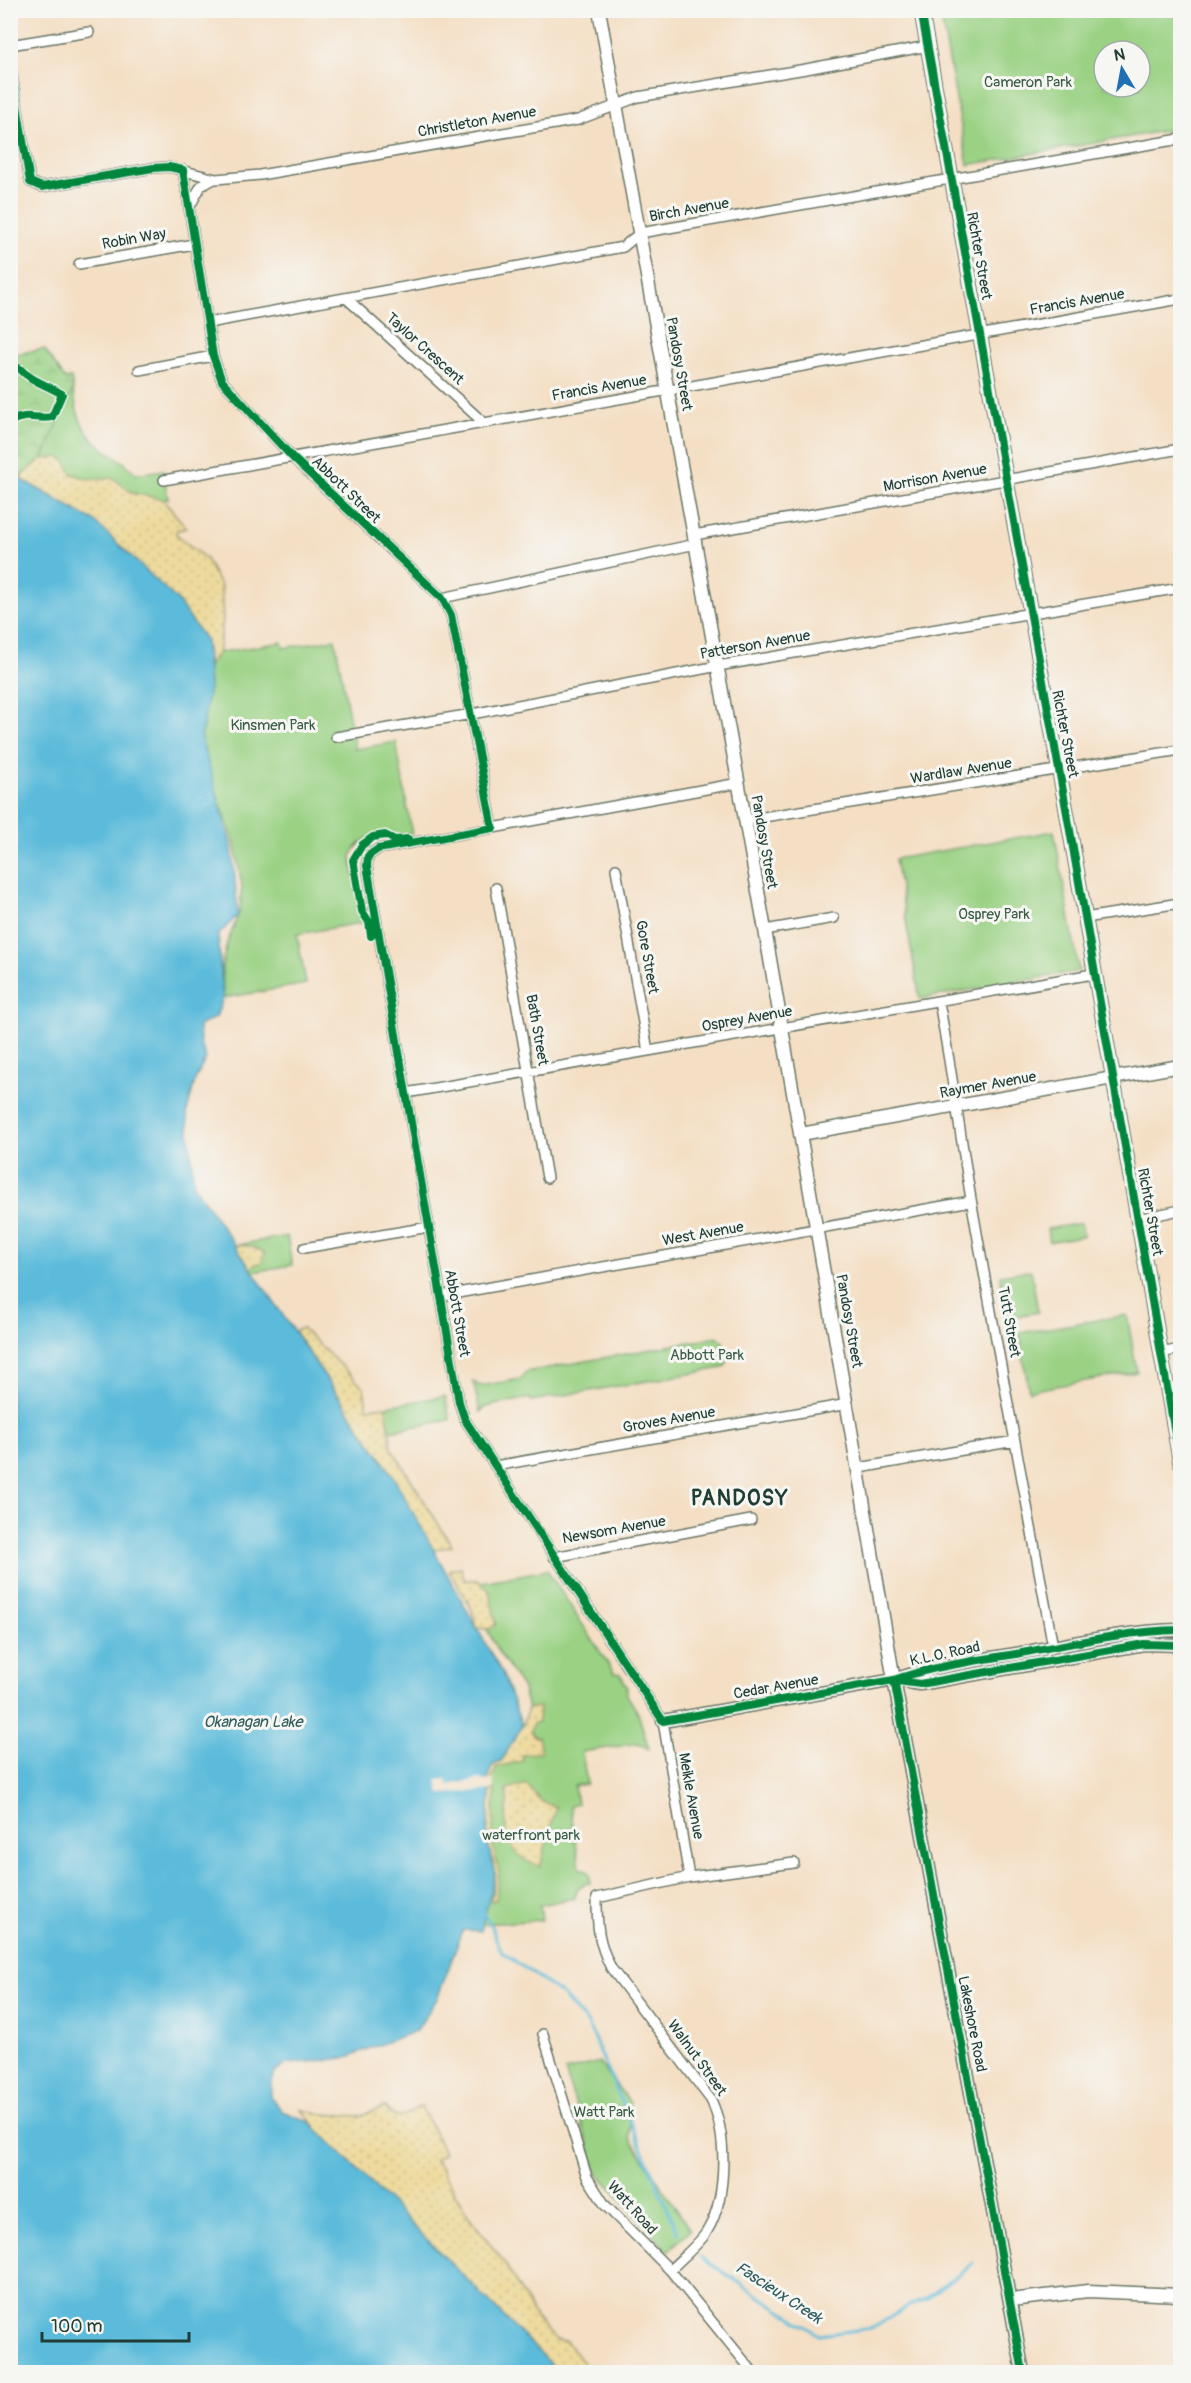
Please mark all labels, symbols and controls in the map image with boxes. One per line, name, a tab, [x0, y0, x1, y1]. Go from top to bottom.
north arrow	[1092, 39, 1152, 99]
text: N	[1113, 44, 1127, 66]
park label: Cameron Park	[984, 73, 1073, 92]
street label: Christleton Avenue	[416, 102, 538, 142]
street label: Birch Avenue	[648, 194, 731, 226]
street label: Richter Street	[962, 211, 996, 302]
street label: Robin Way	[101, 224, 168, 254]
street label: Francis Avenue	[1028, 284, 1126, 320]
street label: Taylor Crescent	[382, 309, 469, 390]
street label: Pandosy Street	[661, 316, 697, 413]
street label: Francis Avenue	[550, 370, 648, 406]
street label: Abbott Street	[308, 452, 385, 528]
street label: Morrison Avenue	[882, 459, 989, 496]
street label: Patterson Avenue	[698, 626, 812, 664]
street label: Richter Street	[1047, 689, 1083, 780]
park label: Kinsmen Park	[231, 716, 316, 735]
street label: Wardlaw Avenue	[909, 754, 1014, 788]
street label: Pandosy Street	[746, 794, 782, 891]
park label: Osprey Park	[958, 905, 1031, 924]
street label: Gore Street	[631, 919, 663, 996]
street label: Bath Street	[521, 993, 553, 1068]
street label: Osprey Avenue	[700, 1002, 794, 1036]
street label: Raymer Avenue	[938, 1067, 1038, 1103]
street label: Richter Street	[1133, 1167, 1167, 1258]
street label: West Avenue	[661, 1217, 746, 1251]
street label: Abbott Street	[440, 1268, 474, 1359]
street label: Pandosy Street	[831, 1273, 867, 1370]
street label: Tutt Street	[993, 1285, 1025, 1360]
park label: Abbott Park	[670, 1346, 745, 1365]
street label: Groves Avenue	[621, 1402, 717, 1437]
district label: PANDOSY	[691, 1485, 789, 1512]
street label: Newsom Avenue	[561, 1511, 668, 1548]
street label: K.L.O. Road	[908, 1637, 982, 1671]
street label: Cedar Avenue	[732, 1670, 820, 1704]
water label: Okanagan Lake	[204, 1712, 305, 1732]
street label: Meikle Avenue	[674, 1751, 708, 1841]
park label: waterfront park	[482, 1826, 581, 1845]
street label: Lakeshore Road	[953, 1974, 991, 2074]
street label: Walnut Street	[663, 2016, 732, 2101]
park label: Watt Park	[574, 2103, 635, 2122]
street label: Watt Road	[603, 2177, 661, 2239]
water label: Fascieux Creek	[732, 2258, 827, 2329]
scale bar	[42, 2305, 189, 2343]
text: 100 m	[51, 2315, 103, 2338]

